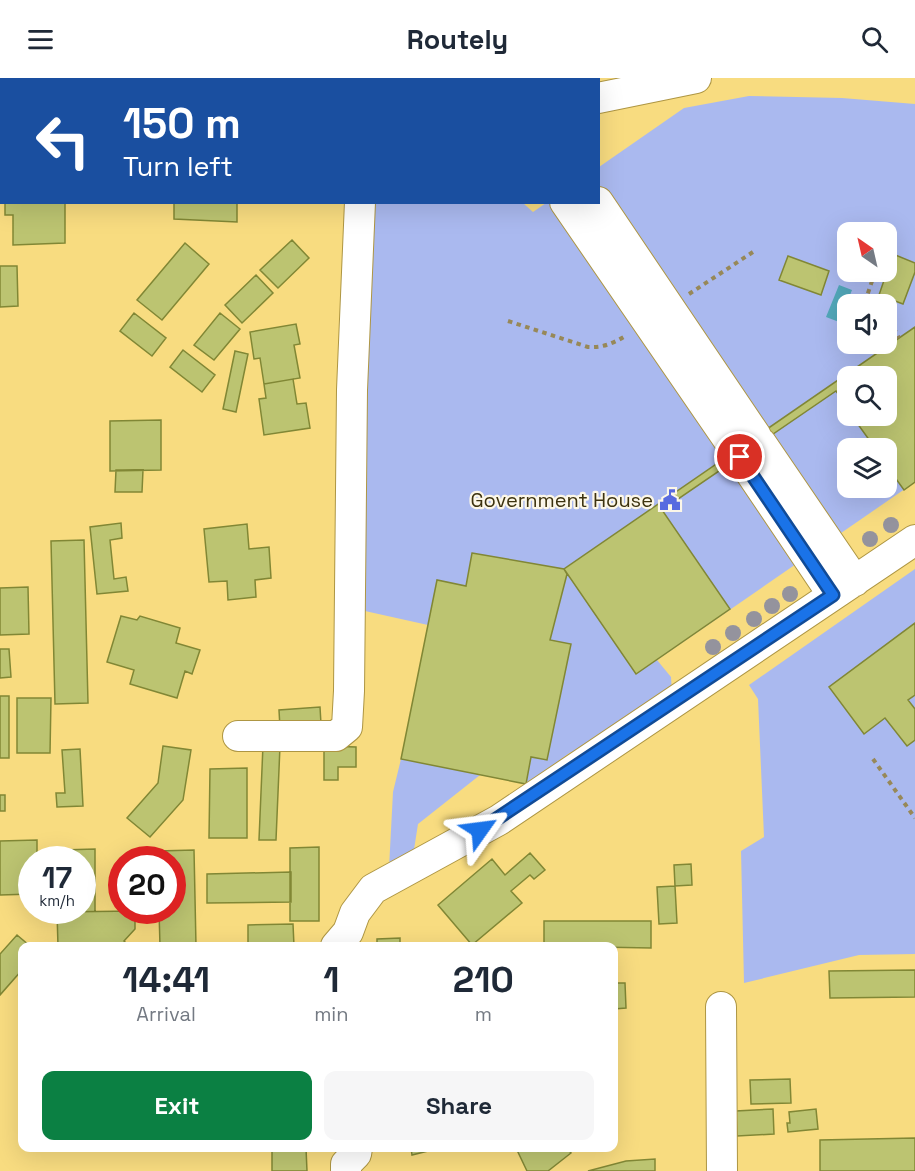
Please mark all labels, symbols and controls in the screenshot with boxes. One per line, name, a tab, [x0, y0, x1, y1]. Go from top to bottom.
text: Routely	[407, 22, 508, 57]
icon: menu	[24, 23, 57, 56]
icon: search	[858, 23, 891, 56]
text: 150 m	[123, 97, 241, 150]
icon: left	[24, 102, 102, 180]
text: Turn left	[123, 149, 233, 184]
north arrow	[837, 222, 897, 282]
map controls	[837, 222, 897, 498]
button: sound	[837, 294, 897, 354]
button: search	[837, 366, 897, 426]
pin	[714, 431, 765, 482]
button: layers	[837, 438, 897, 498]
icon: arrive	[723, 440, 756, 473]
place label: Government House	[470, 487, 653, 513]
public building icon: Government House	[658, 488, 682, 512]
position arrow	[448, 798, 512, 862]
speed limit sign: 20	[108, 846, 186, 924]
text: 17	[42, 858, 72, 897]
text: km/h	[39, 891, 75, 910]
text: 14:41	[122, 957, 210, 1003]
text: 1	[323, 957, 340, 1003]
text: 210	[453, 957, 514, 1003]
text: Arrival	[136, 1001, 196, 1027]
text: min	[314, 1001, 349, 1027]
text: m	[475, 1001, 492, 1027]
button: Exit	[42, 1071, 312, 1140]
button: Share	[324, 1071, 594, 1140]

